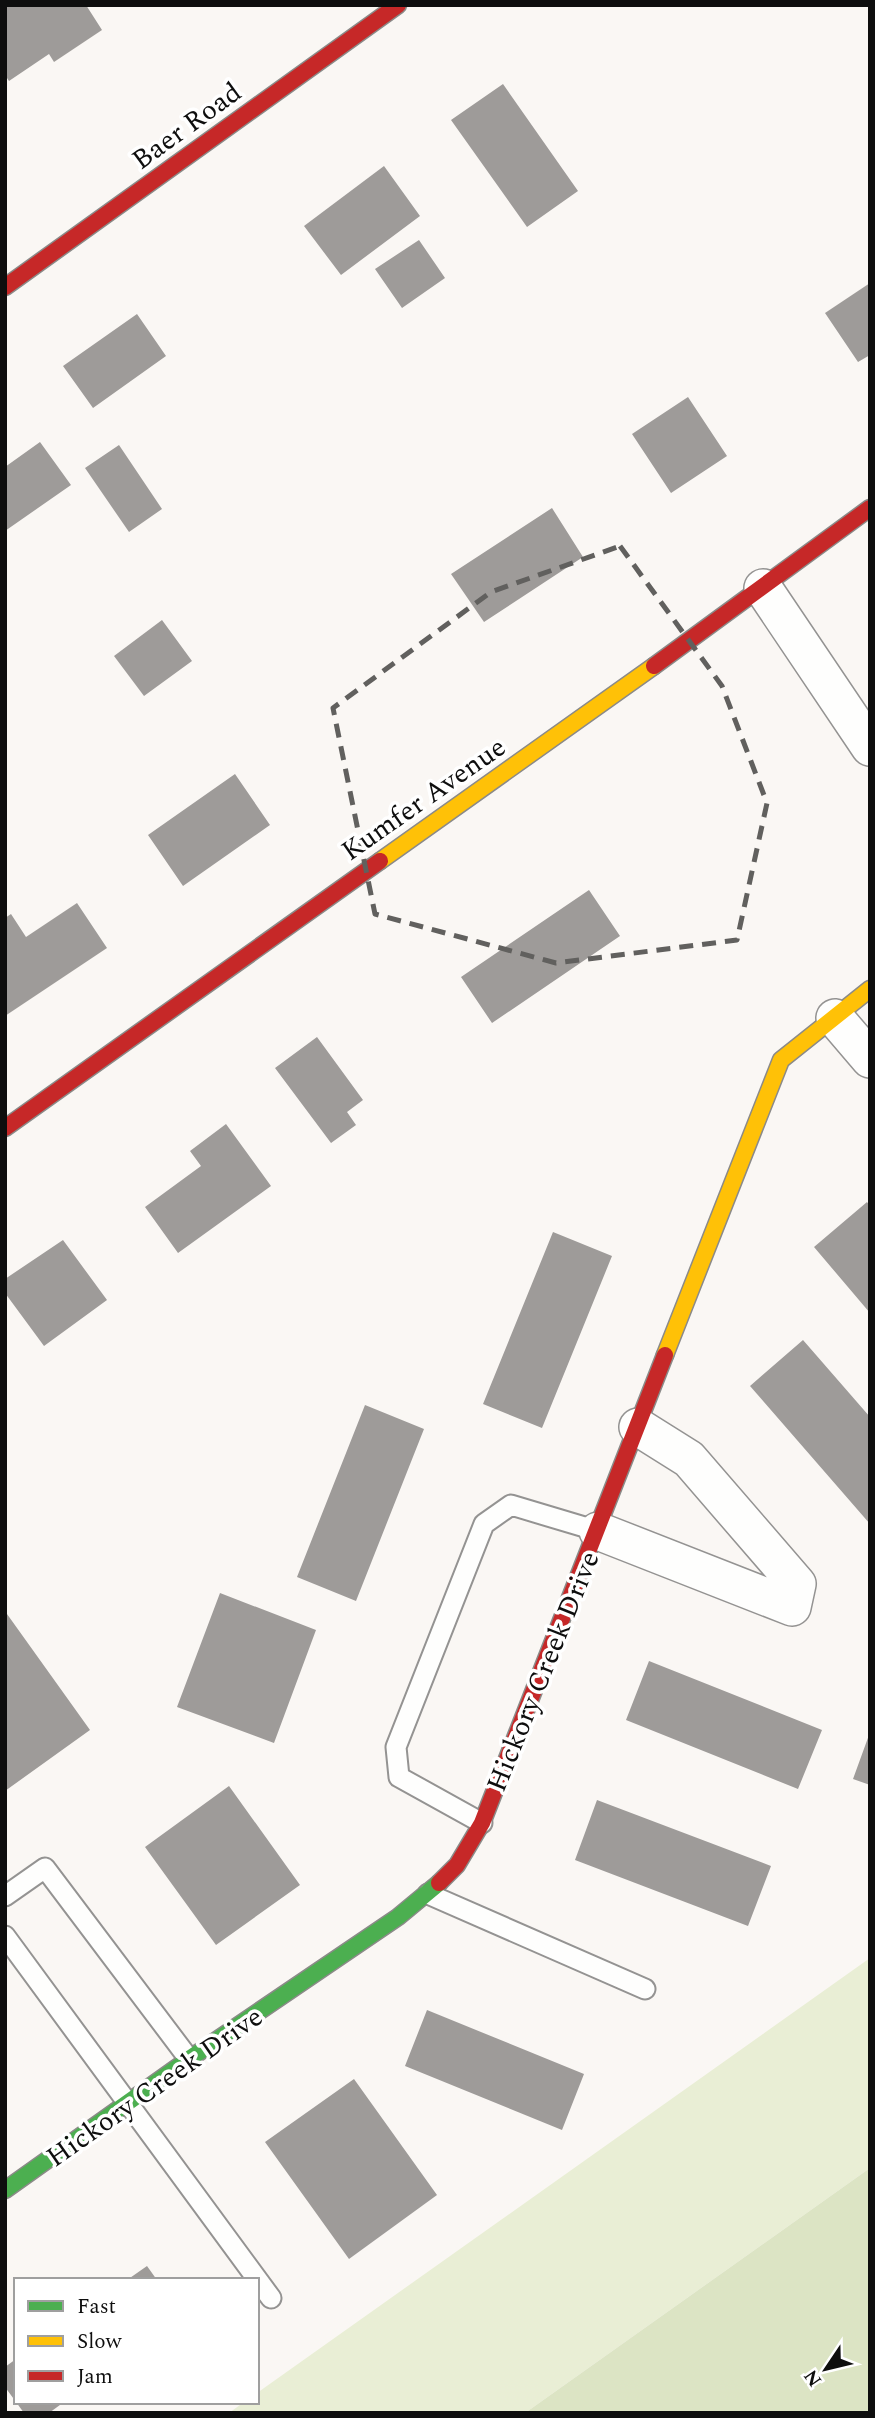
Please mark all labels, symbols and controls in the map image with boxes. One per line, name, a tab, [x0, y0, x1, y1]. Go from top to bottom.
street label: Baer Road	[123, 72, 251, 181]
street label: Kumfer Avenue	[333, 726, 515, 872]
street label: Hickory Creek Drive	[475, 1545, 611, 1798]
street label: Hickory Creek Drive	[38, 1996, 272, 2178]
legend	[14, 2278, 259, 2404]
text: Fast	[77, 2291, 116, 2323]
text: Slow	[77, 2326, 123, 2358]
north arrow	[791, 2334, 861, 2404]
text: Jam	[77, 2361, 113, 2393]
text: N	[797, 2363, 830, 2393]

